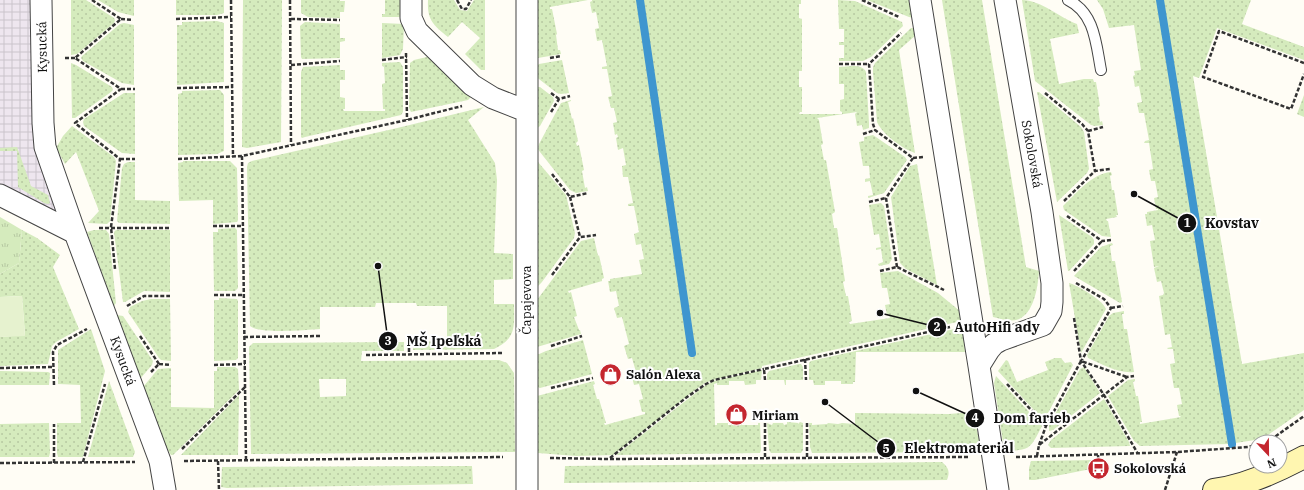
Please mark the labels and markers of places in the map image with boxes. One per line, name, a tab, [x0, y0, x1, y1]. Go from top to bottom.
callout: Kovstav	[1177, 210, 1267, 236]
callout: AutoHifi ady	[927, 314, 1048, 340]
callout: MŠ Ipeľská	[378, 328, 490, 354]
shop icon: Salón Alexa	[598, 361, 624, 387]
place label: Salón Alexa	[626, 366, 701, 383]
shop icon: Miriam	[724, 402, 750, 428]
callout: Dom farieb	[965, 405, 1078, 431]
place label: Miriam	[752, 407, 799, 424]
callout: Elektromateriál	[876, 435, 1022, 461]
bus stop icon: Sokolovská	[1086, 455, 1112, 481]
place label: Sokolovská	[1114, 460, 1187, 477]

